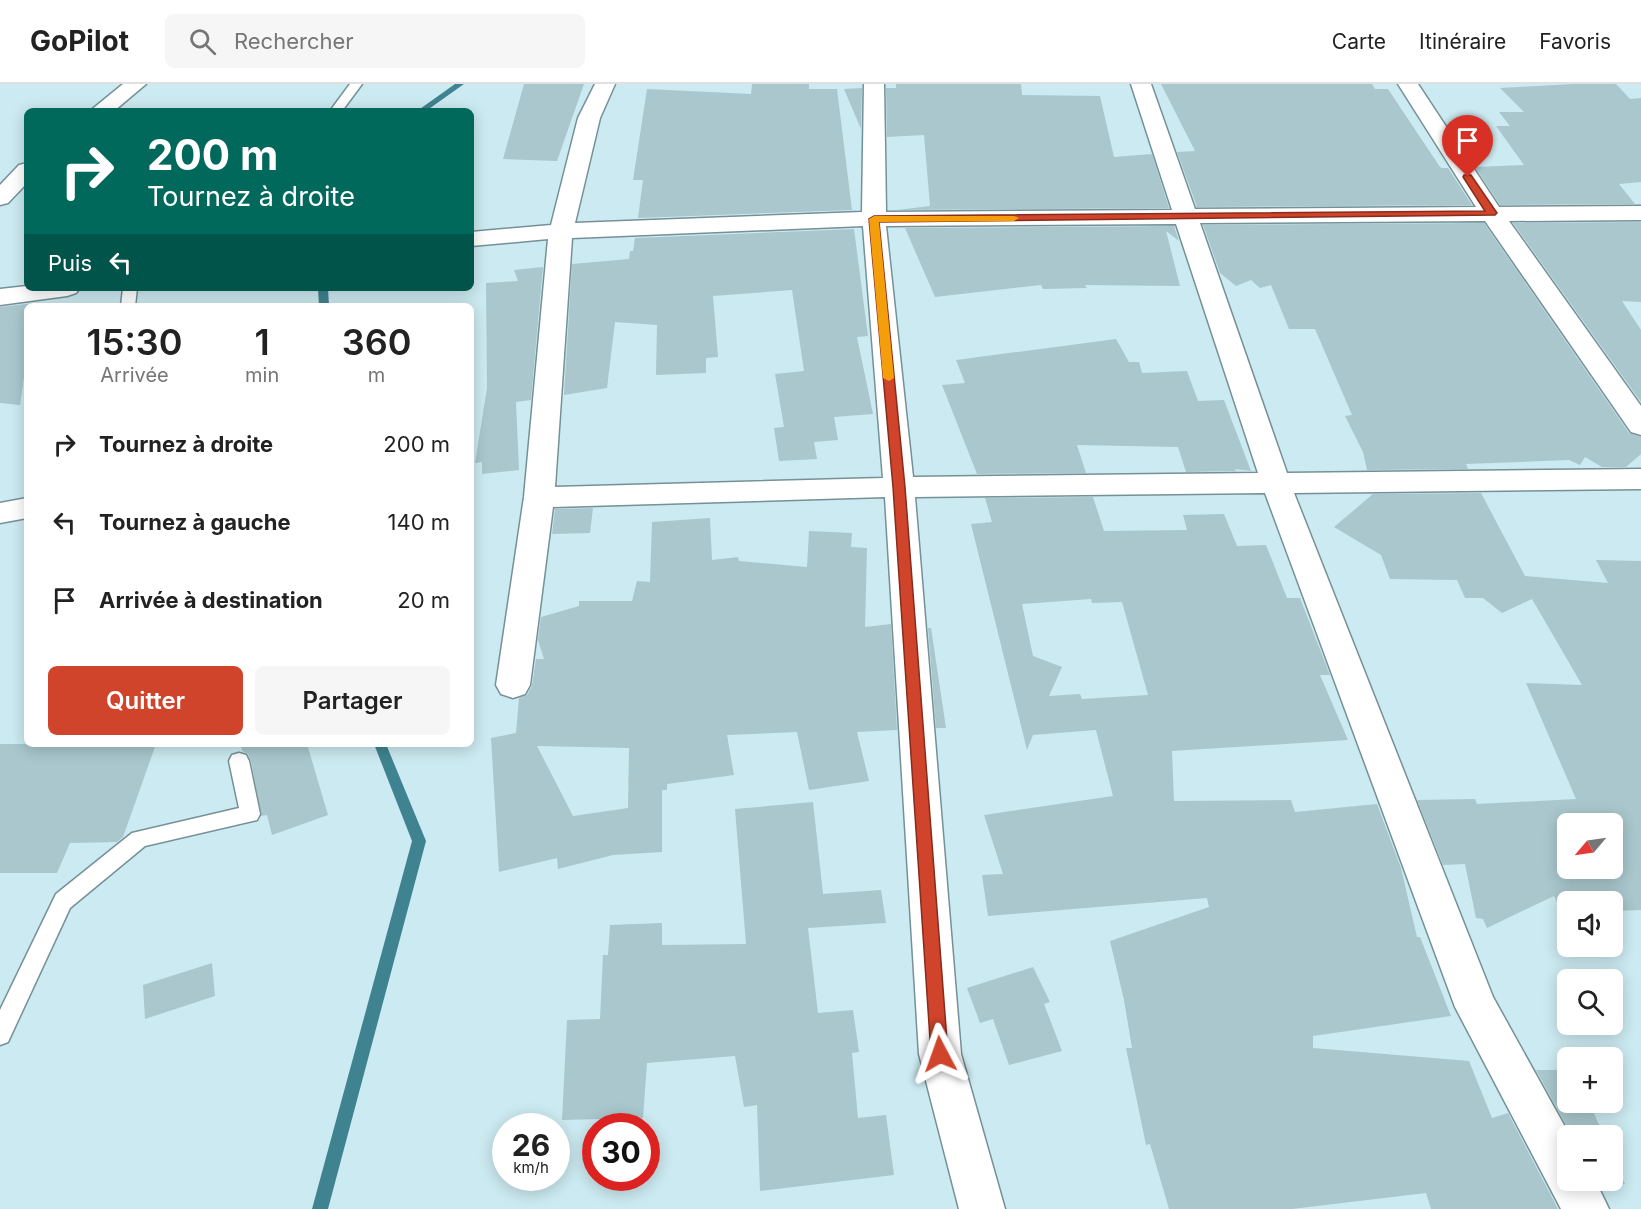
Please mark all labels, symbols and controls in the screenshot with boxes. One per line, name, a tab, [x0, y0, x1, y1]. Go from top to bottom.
search box	[165, 14, 585, 68]
text: GoPilot	[30, 24, 129, 58]
icon: search	[186, 25, 219, 58]
text: Rechercher	[234, 28, 354, 54]
text: Carte	[1332, 29, 1386, 54]
text: Itinéraire	[1419, 29, 1506, 54]
text: Favoris	[1539, 29, 1611, 54]
pin	[1442, 115, 1493, 177]
icon: arrive	[1451, 124, 1484, 157]
text: 200 m	[147, 129, 278, 180]
icon: right	[48, 132, 126, 210]
text: Tournez à droite	[147, 180, 355, 213]
icon: left	[104, 246, 137, 279]
text: Puis	[48, 250, 92, 276]
text: 15:30	[87, 320, 183, 364]
text: 1	[255, 320, 270, 364]
text: 360	[342, 320, 411, 364]
text: Arrivée	[100, 363, 169, 387]
text: min	[245, 363, 279, 387]
text: m	[368, 363, 385, 387]
icon: right	[48, 428, 81, 461]
text: Tournez à droite	[99, 431, 273, 457]
text: 200 m	[383, 431, 450, 457]
icon: left	[48, 506, 81, 539]
text: Tournez à gauche	[99, 509, 291, 535]
text: 140 m	[388, 509, 450, 535]
icon: arrive	[48, 584, 81, 617]
text: Arrivée à destination	[99, 587, 323, 613]
text: 20 m	[397, 587, 450, 613]
button: Quitter	[48, 666, 243, 735]
button: Partager	[255, 666, 450, 735]
north arrow	[1557, 813, 1623, 879]
map controls	[1557, 813, 1623, 1191]
button: sound	[1557, 891, 1623, 957]
button: search	[1557, 969, 1623, 1035]
position arrow	[908, 1022, 972, 1086]
button: +	[1557, 1047, 1623, 1113]
speed limit sign: 30	[582, 1113, 660, 1191]
button: −	[1557, 1125, 1623, 1191]
text: 26	[512, 1127, 550, 1163]
text: km/h	[513, 1158, 549, 1177]

